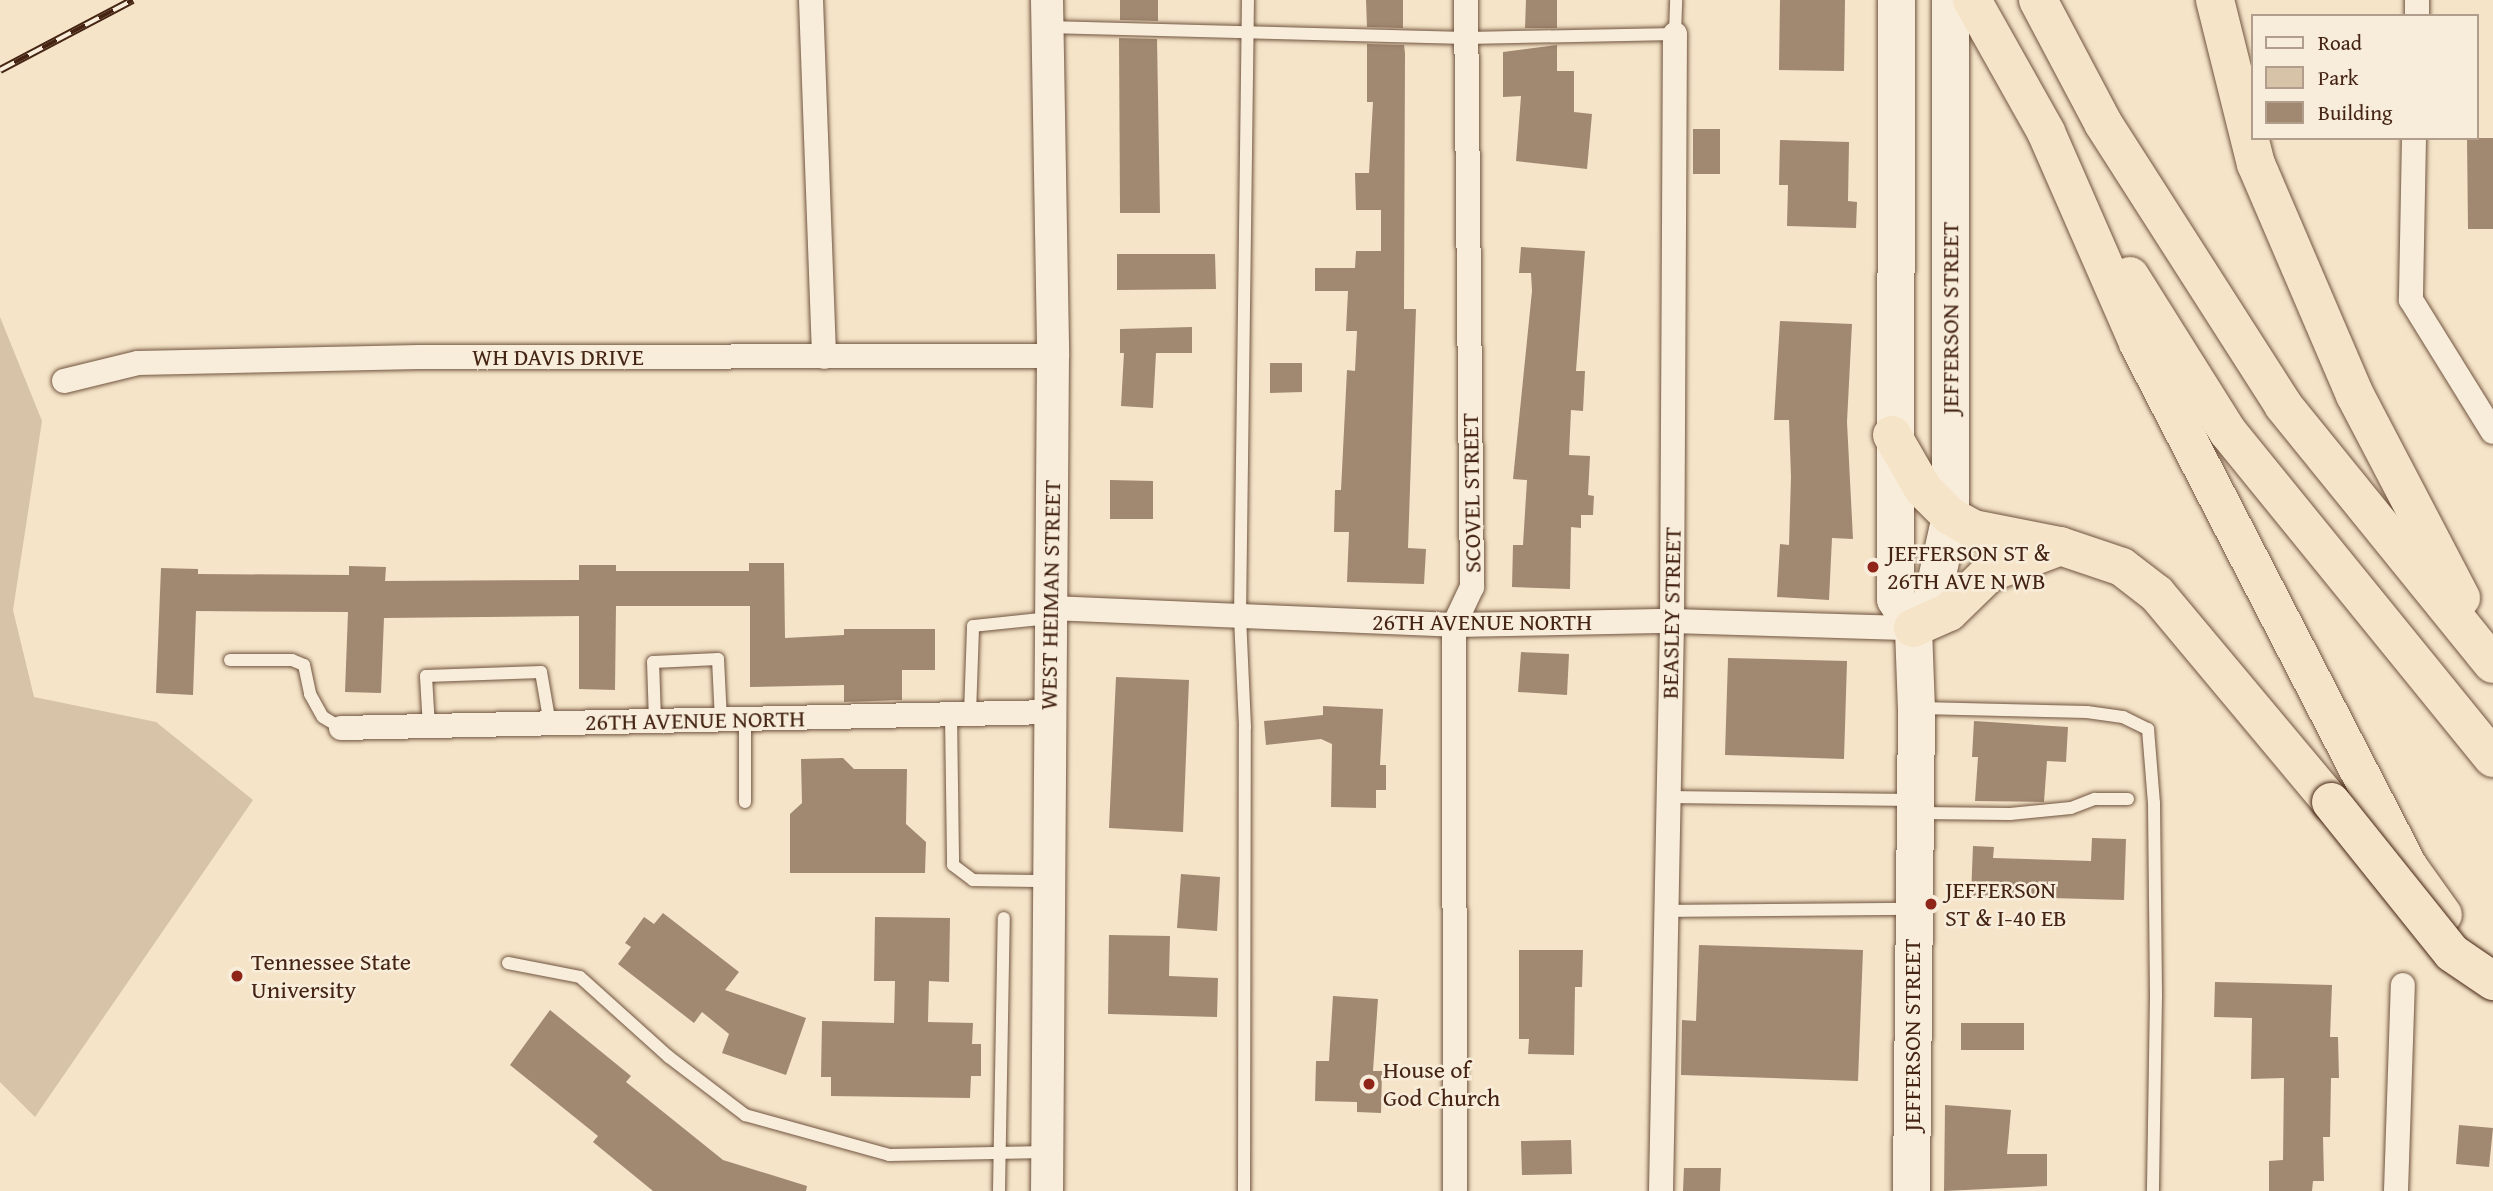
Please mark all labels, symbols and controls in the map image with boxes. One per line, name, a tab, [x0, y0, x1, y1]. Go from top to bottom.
legend	[2252, 14, 2479, 140]
text: Road	[2318, 27, 2362, 58]
text: Park	[2318, 62, 2359, 93]
text: Building	[2318, 97, 2392, 128]
street label: JEFFERSON STREET	[1936, 221, 1964, 415]
street label: WH DAVIS DRIVE	[472, 343, 644, 371]
street label: SCOVEL STREET	[1455, 413, 1487, 573]
street label: WEST HEIMAN STREET	[1034, 480, 1066, 710]
street label: BEASLEY STREET	[1655, 527, 1687, 699]
place label: JEFFERSON ST & 26TH AVE N WB	[1887, 539, 2050, 595]
marker: JEFFERSON ST & 26TH AVE N WB	[1865, 559, 1881, 575]
street label: 26TH AVENUE NORTH	[1372, 608, 1592, 636]
street label: 26TH AVENUE NORTH	[585, 704, 805, 736]
place label: JEFFERSON ST & I-40 EB	[1945, 876, 2067, 932]
marker: JEFFERSON ST & I-40 EB	[1923, 896, 1939, 912]
street label: JEFFERSON STREET	[1898, 938, 1926, 1132]
place label: Tennessee State University	[251, 948, 411, 1004]
marker: Tennessee State University	[229, 968, 245, 984]
place label: House of God Church	[1383, 1056, 1500, 1112]
marker: House of God Church	[1361, 1076, 1377, 1092]

